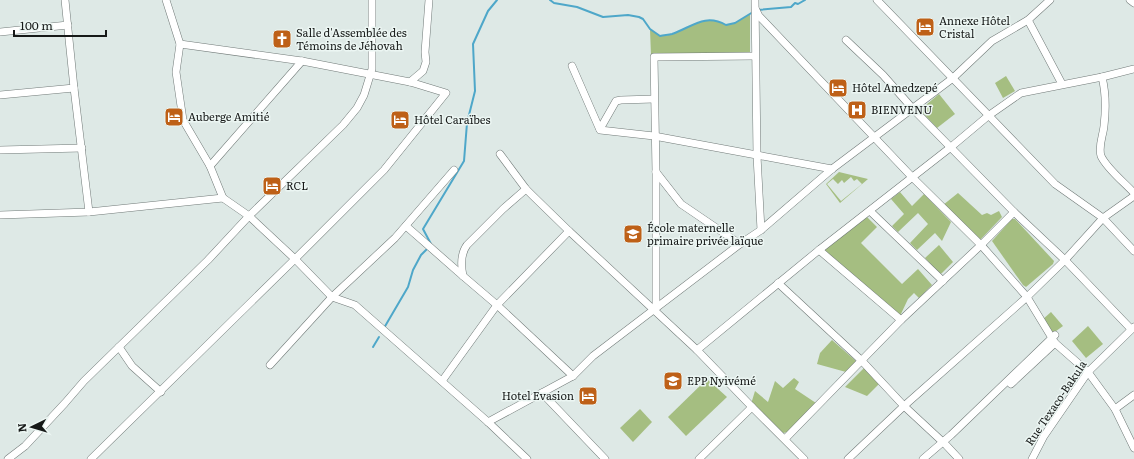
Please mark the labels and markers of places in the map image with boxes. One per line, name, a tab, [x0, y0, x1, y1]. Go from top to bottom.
place label: Annexe Hôtel Cristal	[939, 12, 1010, 41]
hotel icon: Annexe Hôtel Cristal	[914, 16, 936, 38]
place label: Salle d'Assemblée des Témoins de Jéhovah	[296, 24, 407, 53]
church icon: Salle d'Assemblée des Témoins de Jéhovah	[271, 28, 293, 50]
hotel icon: Hôtel Amedzepé	[827, 77, 849, 99]
place label: Hôtel Amedzepé	[852, 79, 938, 95]
hospital icon: BIENVENU	[846, 99, 868, 121]
place label: BIENVENU	[871, 101, 932, 117]
hotel icon: Auberge Amitié	[163, 106, 185, 128]
place label: Auberge Amitié	[188, 108, 270, 124]
hotel icon: Hôtel Caraïbes	[389, 109, 411, 131]
place label: Hôtel Caraïbes	[414, 111, 490, 127]
hotel icon: RCL	[261, 175, 283, 197]
place label: RCL	[286, 177, 308, 193]
place label: École maternelle primaire privée laïque	[647, 219, 764, 248]
school or university icon: École maternelle primaire privée laïque	[622, 223, 644, 245]
school or university icon: EPP Nyivémé	[662, 370, 684, 392]
place label: EPP Nyivémé	[687, 372, 756, 388]
hotel icon: Hotel Evasion	[577, 385, 599, 407]
place label: Hotel Evasion	[502, 387, 574, 403]

